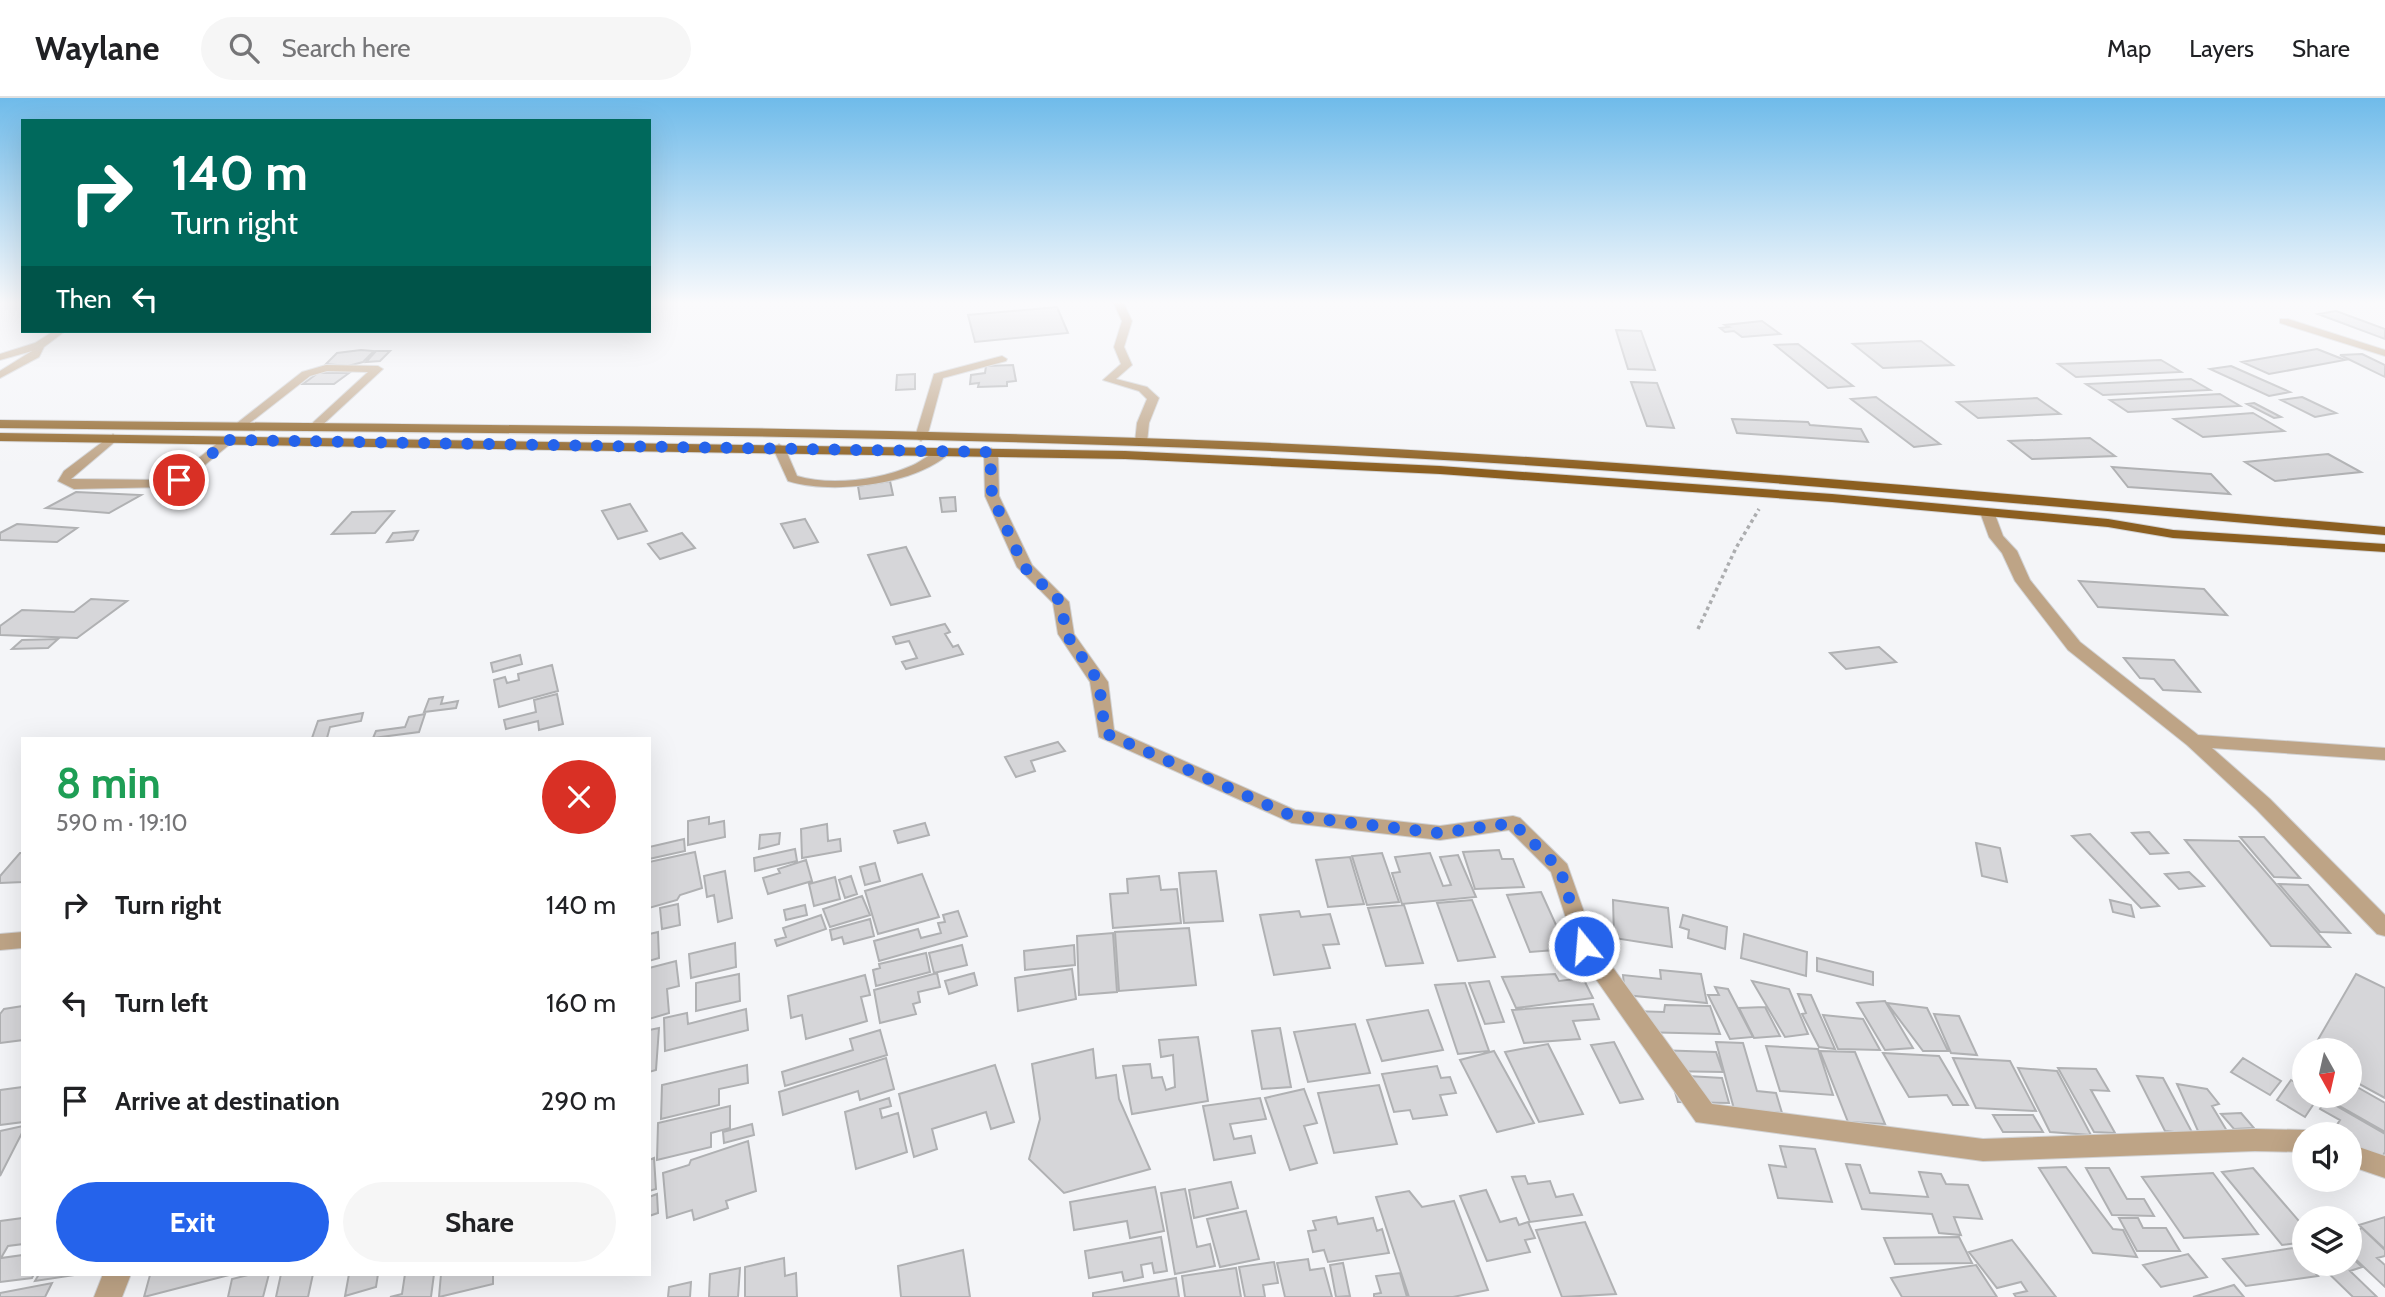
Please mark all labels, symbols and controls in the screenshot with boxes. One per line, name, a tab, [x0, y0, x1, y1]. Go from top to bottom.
search box	[201, 17, 691, 80]
text: Waylane	[35, 28, 159, 68]
icon: search	[225, 29, 263, 67]
text: Search here	[281, 32, 411, 64]
text: Map	[2107, 34, 2151, 63]
text: Layers	[2189, 34, 2254, 63]
text: Share	[2292, 34, 2350, 63]
text: 140 m	[171, 143, 308, 202]
icon: right	[56, 147, 147, 238]
text: Turn right	[171, 203, 298, 242]
icon: left	[126, 280, 164, 318]
text: Then	[56, 283, 112, 315]
pin	[149, 450, 209, 510]
icon: arrive	[160, 461, 198, 499]
text: 8 min	[56, 757, 161, 809]
button: close	[542, 760, 616, 834]
text: 590 m · 19:10	[56, 809, 188, 837]
icon: right	[56, 886, 94, 924]
text: Turn right	[115, 889, 221, 921]
text: 140 m	[546, 889, 616, 921]
position arrow	[1547, 909, 1621, 983]
icon: left	[56, 984, 94, 1022]
text: Turn left	[115, 987, 208, 1019]
text: 160 m	[546, 987, 616, 1019]
north arrow	[2292, 1038, 2362, 1108]
map controls	[2292, 1038, 2362, 1276]
icon: arrive	[56, 1082, 94, 1120]
text: Arrive at destination	[115, 1085, 340, 1117]
text: 290 m	[541, 1085, 616, 1117]
button: sound	[2292, 1122, 2362, 1192]
button: Exit	[56, 1182, 329, 1262]
button: Share	[343, 1182, 616, 1262]
button: layers	[2292, 1206, 2362, 1276]

